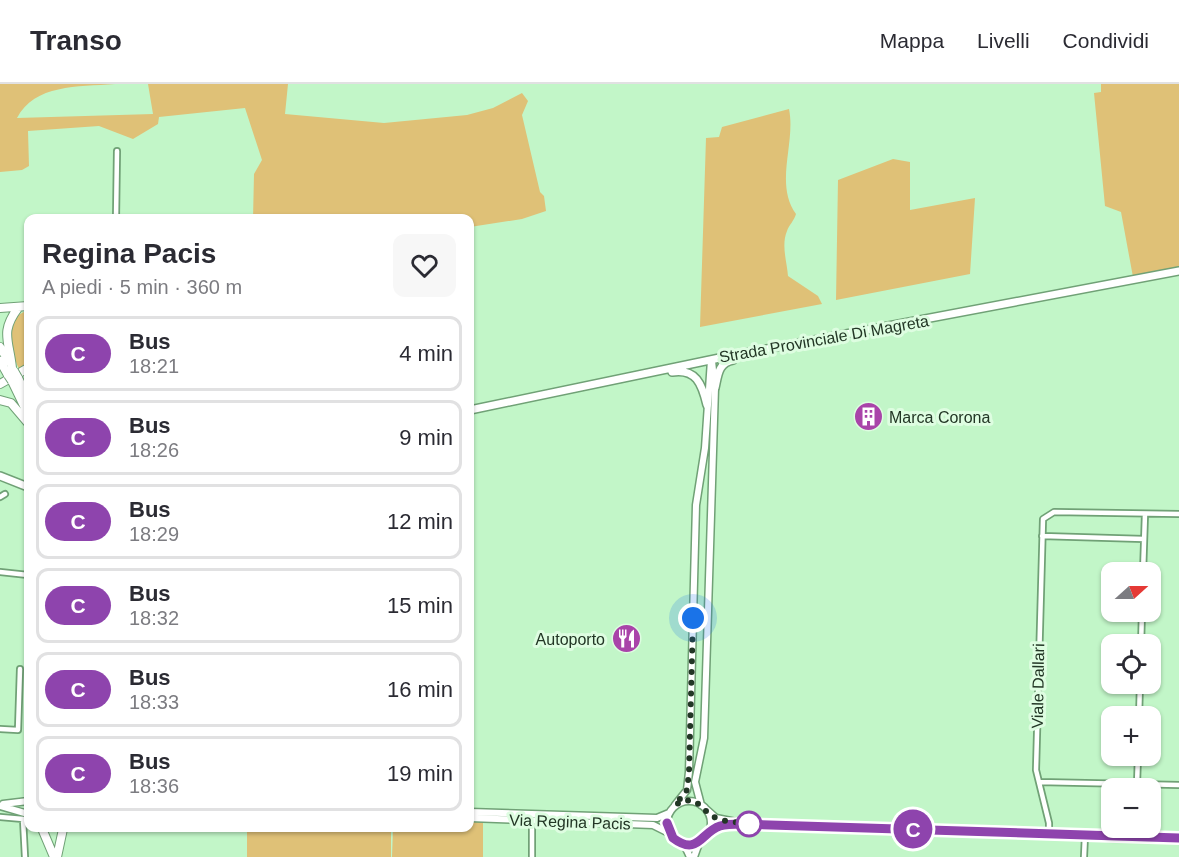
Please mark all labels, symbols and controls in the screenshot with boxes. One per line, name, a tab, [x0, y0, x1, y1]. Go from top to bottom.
text: Transo	[30, 25, 122, 56]
text: Mappa	[880, 29, 944, 52]
text: Livelli	[977, 29, 1030, 52]
text: Condividi	[1063, 29, 1149, 52]
button: heart	[393, 234, 456, 297]
text: Regina Pacis	[42, 238, 216, 269]
text: A piedi · 5 min · 360 m	[42, 276, 242, 298]
street label: Strada Provinciale Di Magreta	[718, 312, 930, 366]
text: Bus	[129, 329, 171, 354]
text: 4 min	[399, 341, 453, 366]
text: C	[70, 342, 86, 365]
text: 18:21	[129, 355, 179, 377]
building icon: Marca Corona	[852, 401, 884, 433]
place label: Marca Corona	[889, 409, 990, 426]
text: Bus	[129, 413, 171, 438]
text: 9 min	[399, 425, 453, 450]
text: C	[70, 426, 86, 449]
text: 18:26	[129, 439, 179, 461]
text: Bus	[129, 497, 171, 522]
text: 12 min	[387, 509, 453, 534]
text: C	[70, 510, 86, 533]
text: 18:29	[129, 523, 179, 545]
north arrow	[1101, 562, 1161, 622]
map controls	[1101, 562, 1161, 838]
text: Bus	[129, 581, 171, 606]
text: 15 min	[387, 593, 453, 618]
text: C	[70, 594, 86, 617]
your location	[678, 603, 708, 633]
text: 18:32	[129, 607, 179, 629]
restaurant icon: Autoporto	[610, 623, 642, 655]
place label: Autoporto	[536, 631, 605, 648]
button: locate	[1101, 634, 1161, 694]
street label: Viale Dallari	[1029, 643, 1047, 729]
text: Bus	[129, 665, 171, 690]
text: 16 min	[387, 677, 453, 702]
text: C	[70, 678, 86, 701]
text: 18:33	[129, 691, 179, 713]
button: +	[1101, 706, 1161, 766]
text: Bus	[129, 749, 171, 774]
text: 19 min	[387, 761, 453, 786]
text: C	[70, 762, 86, 785]
text: 18:36	[129, 775, 179, 797]
button: −	[1101, 778, 1161, 838]
line badge: C	[894, 810, 932, 848]
street label: Via Regina Pacis	[509, 811, 631, 833]
unlabelled marker	[736, 811, 762, 837]
text: C	[905, 818, 921, 841]

